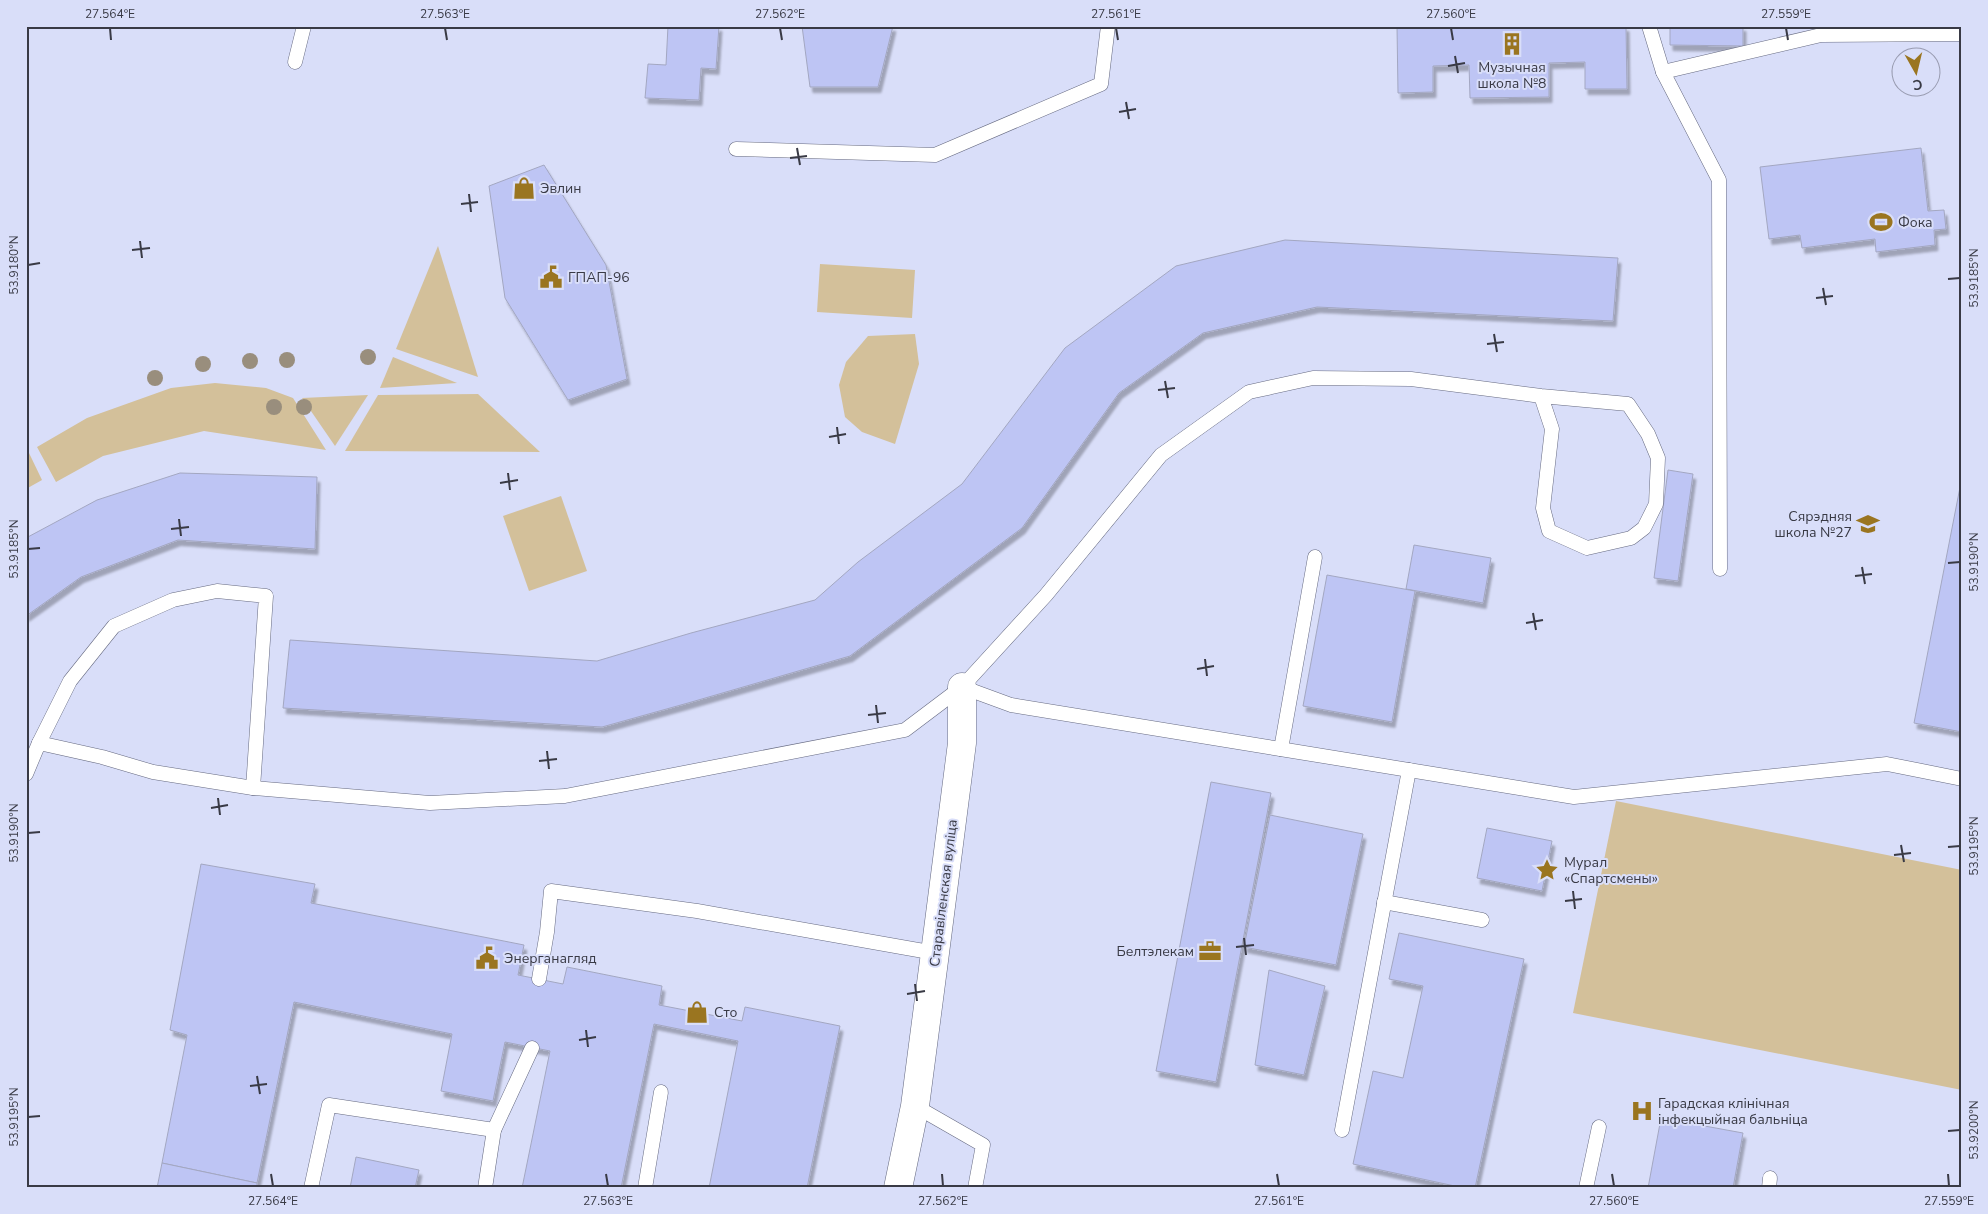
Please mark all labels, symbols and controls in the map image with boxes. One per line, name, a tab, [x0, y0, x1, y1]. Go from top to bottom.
text: 27.564°E	[85, 6, 135, 22]
text: 27.563°E	[420, 6, 470, 22]
text: 27.562°E	[755, 6, 805, 22]
text: 27.561°E	[1091, 6, 1141, 22]
text: 27.560°E	[1426, 6, 1476, 22]
text: 27.559°E	[1761, 6, 1811, 22]
building icon: Музычная школа №8	[1499, 31, 1525, 57]
north arrow	[1890, 48, 1940, 98]
place label: Музычная школа №8	[1477, 58, 1547, 93]
text: С	[1911, 74, 1924, 95]
shop icon: Эвлин	[511, 175, 537, 201]
place label: Эвлин	[540, 179, 582, 198]
sports icon: Фока	[1868, 209, 1894, 235]
place label: Фока	[1898, 213, 1933, 232]
text: 53.9180°N	[6, 235, 22, 295]
text: 53.9185°N	[1966, 248, 1982, 308]
public building icon: ГПАП-96	[538, 264, 564, 290]
place label: ГПАП-96	[568, 268, 630, 287]
place label: Сярэдняя школа №27	[1775, 507, 1852, 542]
school or university icon: Сярэдняя школа №27	[1855, 511, 1881, 537]
text: 53.9185°N	[6, 519, 22, 579]
text: 53.9190°N	[1966, 532, 1982, 592]
text: 53.9190°N	[6, 803, 22, 863]
text: 53.9195°N	[1966, 816, 1982, 876]
street label: Старавіленская вуліца	[925, 818, 962, 968]
place label: Мурал «Спартсмены»	[1564, 853, 1658, 888]
place icon: Мурал «Спартсмены»	[1534, 857, 1560, 883]
office icon: Белтэлекам	[1197, 938, 1223, 964]
place label: Белтэлекам	[1116, 942, 1194, 961]
public building icon: Энерганагляд	[474, 945, 500, 971]
place label: Энерганагляд	[504, 949, 597, 968]
shop icon: Сто	[684, 999, 710, 1025]
place label: Сто	[714, 1003, 738, 1022]
text: 53.9195°N	[6, 1087, 22, 1147]
place label: Гарадская клінічная інфекцыйная бальніца	[1658, 1094, 1808, 1129]
hospital icon: Гарадская клінічная інфекцыйная бальніца	[1629, 1098, 1655, 1124]
text: 53.9200°N	[1966, 1100, 1982, 1160]
text: 27.564°E	[248, 1193, 298, 1209]
text: 27.563°E	[583, 1193, 633, 1209]
text: 27.562°E	[918, 1193, 968, 1209]
text: 27.561°E	[1254, 1193, 1304, 1209]
text: 27.560°E	[1589, 1193, 1639, 1209]
text: 27.559°E	[1924, 1193, 1974, 1209]

